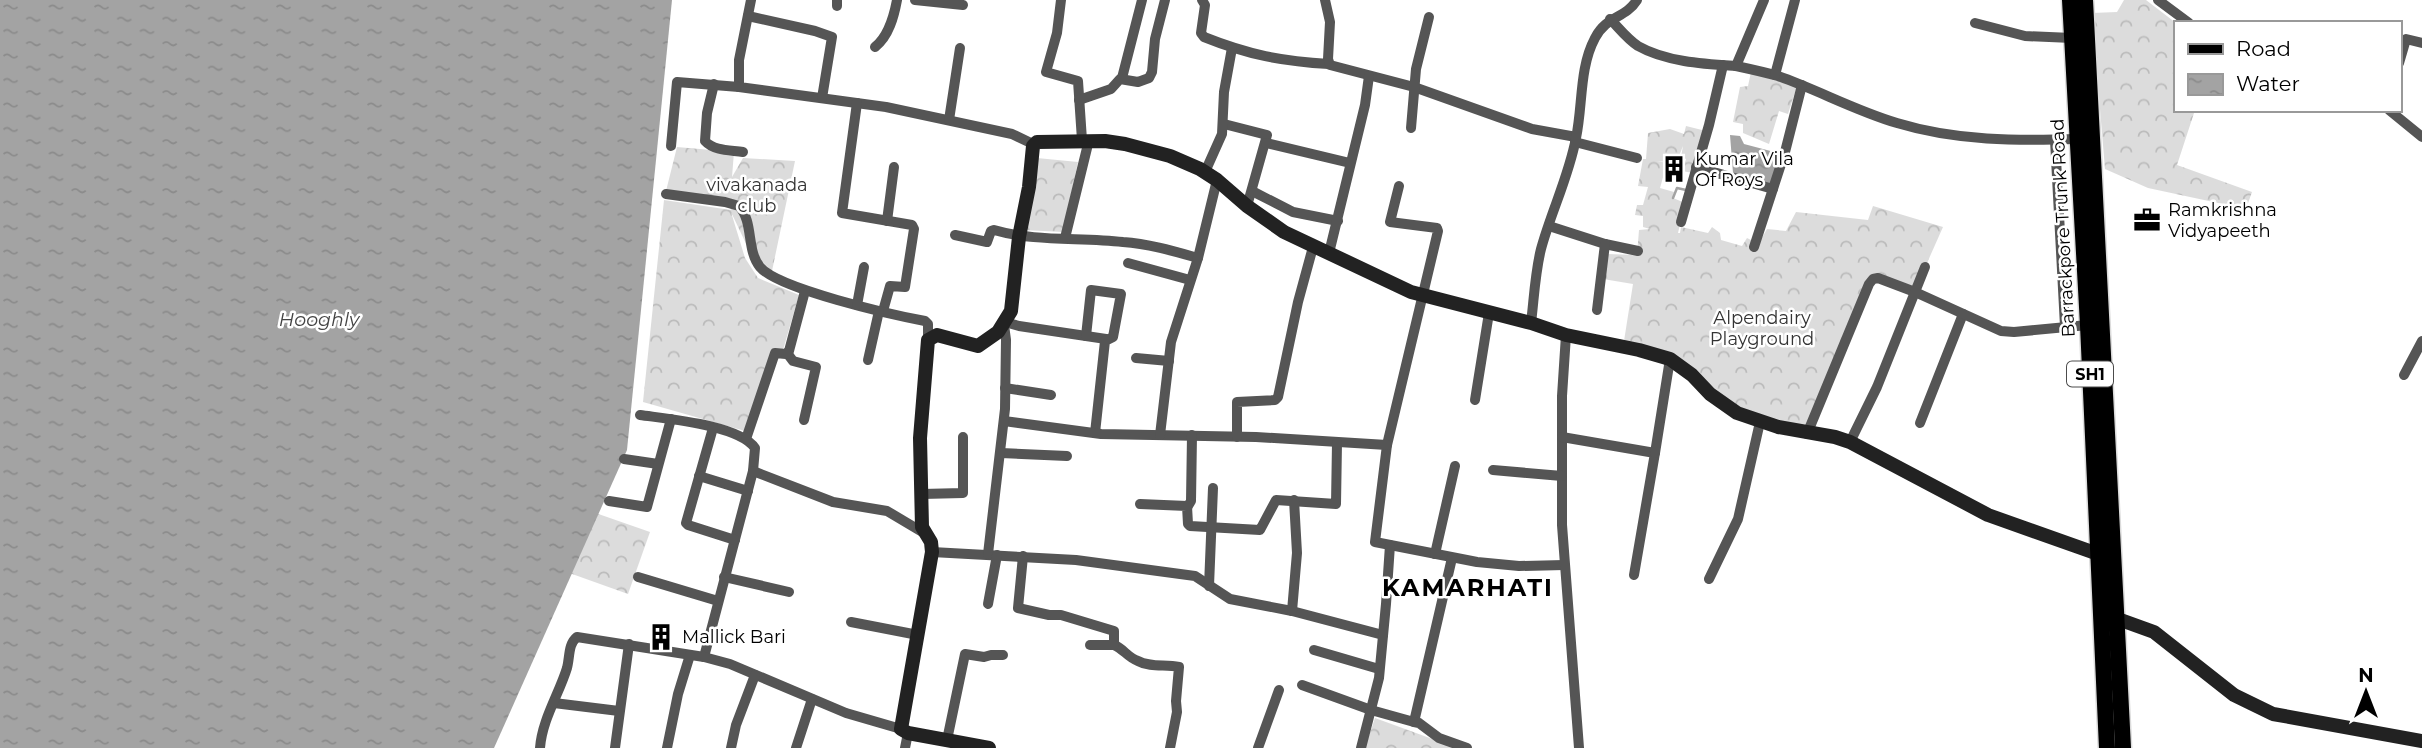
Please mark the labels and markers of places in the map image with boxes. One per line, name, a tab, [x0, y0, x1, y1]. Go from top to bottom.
place label: Kumar Vila Of Roys	[1695, 148, 1794, 191]
building icon: Kumar Vila Of Roys	[1659, 154, 1689, 184]
place label: Ramkrishna Vidyapeeth	[2168, 199, 2277, 242]
office icon: Ramkrishna Vidyapeeth	[2132, 205, 2162, 235]
building icon: Mallick Bari	[646, 622, 676, 652]
place label: Mallick Bari	[682, 626, 786, 648]

